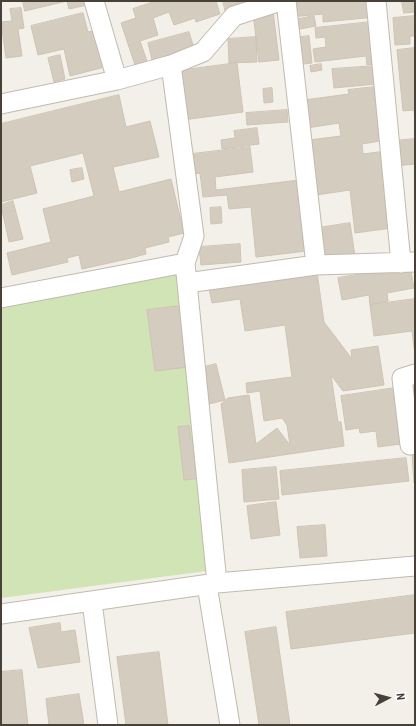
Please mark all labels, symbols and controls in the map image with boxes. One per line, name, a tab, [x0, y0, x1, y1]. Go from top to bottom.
north arrow	[368, 678, 408, 718]
text: N	[394, 693, 407, 701]

